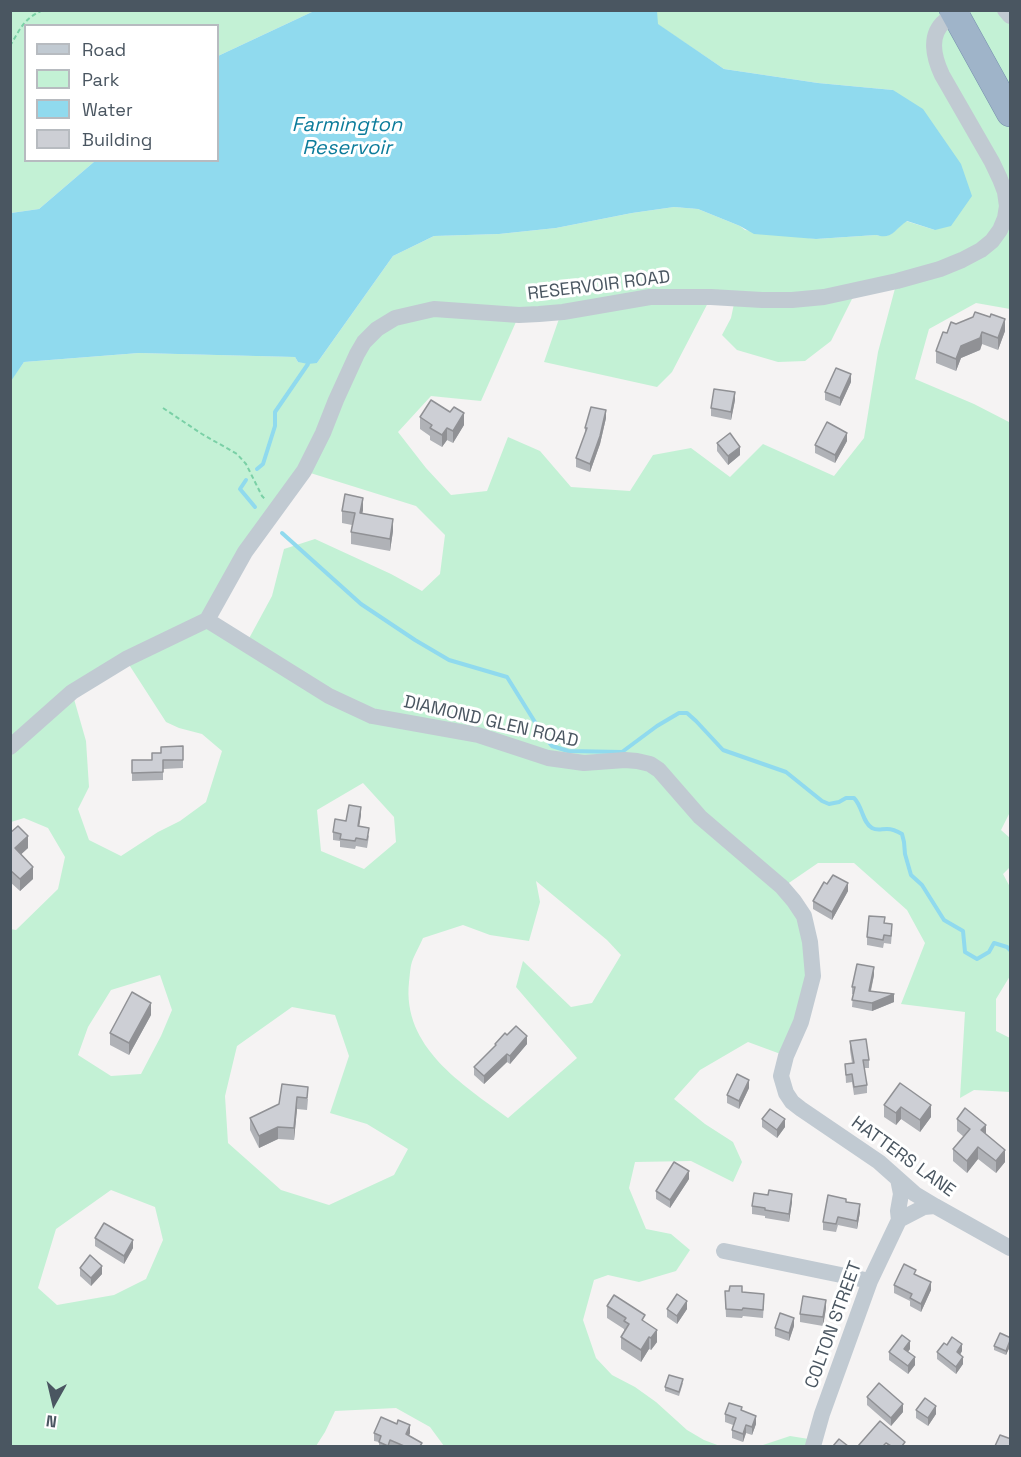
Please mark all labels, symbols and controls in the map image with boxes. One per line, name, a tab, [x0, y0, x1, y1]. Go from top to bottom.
legend	[24, 24, 219, 162]
text: Road	[82, 38, 126, 61]
text: Park	[82, 68, 119, 91]
text: Water	[82, 98, 133, 121]
water label: Farmington Reservoir	[292, 114, 402, 161]
text: Building	[82, 128, 152, 151]
street label: RESERVOIR ROAD	[526, 267, 672, 305]
street label: DIAMOND GLEN ROAD	[402, 691, 580, 753]
street label: HATTERS LANE	[847, 1112, 959, 1202]
street label: COLTON STREET	[801, 1258, 867, 1392]
north arrow	[24, 1373, 84, 1433]
text: N	[45, 1410, 58, 1432]

